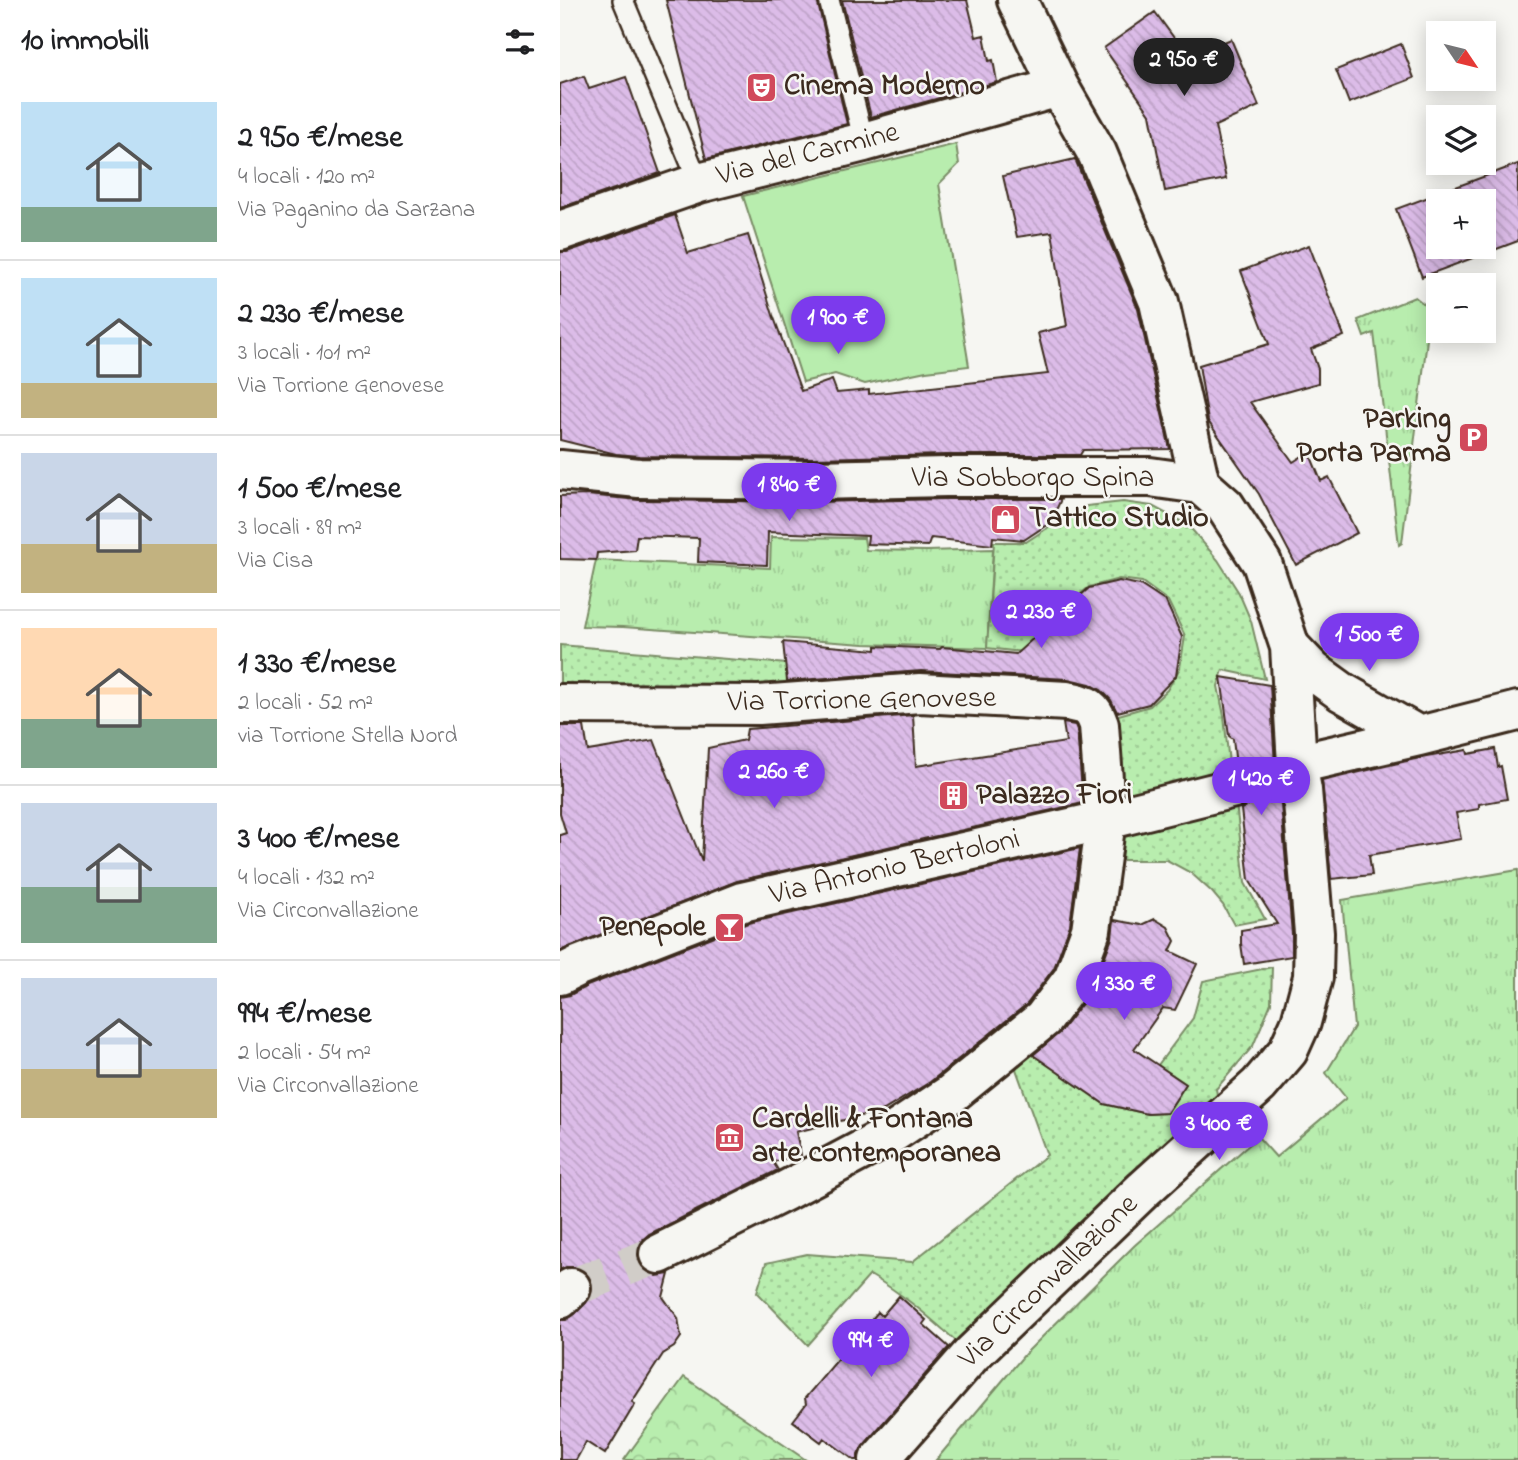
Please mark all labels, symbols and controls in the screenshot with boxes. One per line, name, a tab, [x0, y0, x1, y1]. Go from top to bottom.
text: 10 immobili	[21, 20, 149, 64]
north arrow	[1426, 21, 1496, 91]
map controls	[1426, 21, 1496, 343]
icon: filters	[501, 23, 539, 61]
pin: 2 950 €	[1119, 38, 1249, 98]
text: 2 950 €	[1150, 44, 1218, 77]
place label: Cinema Moderno	[784, 65, 985, 109]
theatre icon: Cinema Moderno	[744, 70, 778, 104]
button: layers	[1426, 105, 1496, 175]
street label: Via del Carmine	[711, 111, 904, 199]
text: 2 950 €/mese	[238, 117, 403, 161]
icon: home	[77, 130, 161, 214]
text: 4 locali · 120 m²	[238, 161, 375, 194]
button: +	[1426, 189, 1496, 259]
text: Via Paganino da Sarzana	[238, 194, 475, 227]
button: −	[1426, 273, 1496, 343]
text: 2 230 €/mese	[238, 293, 404, 337]
pin: 1 900 €	[773, 296, 903, 356]
text: 1 900 €	[807, 302, 869, 335]
icon: home	[77, 306, 161, 390]
text: 3 locali · 101 m²	[238, 337, 371, 370]
text: Via Torrione Genovese	[238, 370, 444, 403]
place label: Parking Porta Parma	[1296, 398, 1451, 476]
parking icon: Parking Porta Parma	[1457, 420, 1491, 454]
street label: Via Sobborgo Spina	[911, 457, 1154, 501]
pin: 1 840 €	[724, 463, 854, 523]
text: 1 500 €/mese	[238, 468, 401, 512]
text: 1 840 €	[758, 469, 820, 502]
icon: home	[77, 481, 161, 565]
place label: Tattico Studio	[1029, 497, 1209, 541]
shop icon: Tattico Studio	[989, 502, 1023, 536]
text: 3 locali · 89 m²	[238, 512, 362, 545]
text: Via Cisa	[238, 545, 313, 578]
pin: 2 230 €	[976, 590, 1106, 650]
text: 2 230 €	[1006, 596, 1076, 629]
pin: 1 500 €	[1304, 614, 1434, 673]
text: 1 500 €	[1335, 619, 1403, 652]
text: 1 330 €/mese	[238, 643, 396, 687]
icon: home	[77, 656, 161, 740]
street label: Via Torrione Genovese	[726, 677, 997, 725]
text: 2 locali · 52 m²	[238, 687, 373, 720]
text: via Torrione Stella Nord	[238, 720, 457, 753]
pin: 2 260 €	[709, 750, 839, 810]
text: 2 260 €	[739, 756, 809, 789]
pin: 1 420 €	[1196, 758, 1326, 817]
text: 1 420 €	[1228, 763, 1294, 796]
place label: Palazzo Fiori	[976, 774, 1132, 818]
building icon: Palazzo Fiori	[936, 779, 970, 813]
text: 3 400 €/mese	[238, 818, 399, 862]
street label: Via Antonio Bertoloni	[765, 818, 1024, 918]
icon: home	[77, 831, 161, 915]
text: 4 locali · 132 m²	[238, 862, 375, 895]
text: Via Circonvallazione	[238, 895, 419, 928]
place label: Penepole	[599, 906, 708, 950]
bar icon: Penepole	[712, 911, 746, 945]
pin: 1 330 €	[1059, 962, 1189, 1022]
text: 1 330 €	[1092, 968, 1156, 1001]
text: 994 €/mese	[238, 993, 372, 1037]
icon: home	[77, 1006, 161, 1090]
text: 2 locali · 54 m²	[238, 1037, 371, 1070]
text: Via Circonvallazione	[238, 1070, 419, 1103]
place label: Cardelli & Fontana arte contemporanea	[752, 1098, 1001, 1176]
pin: 3 400 €	[1154, 1102, 1284, 1162]
text: 3 400 €	[1186, 1108, 1252, 1141]
museum icon: Cardelli & Fontana arte contemporanea	[712, 1120, 746, 1154]
street label: Via Circonvallazione	[948, 1184, 1149, 1380]
pin: 994 €	[822, 1320, 920, 1379]
text: 994 €	[848, 1325, 894, 1358]

